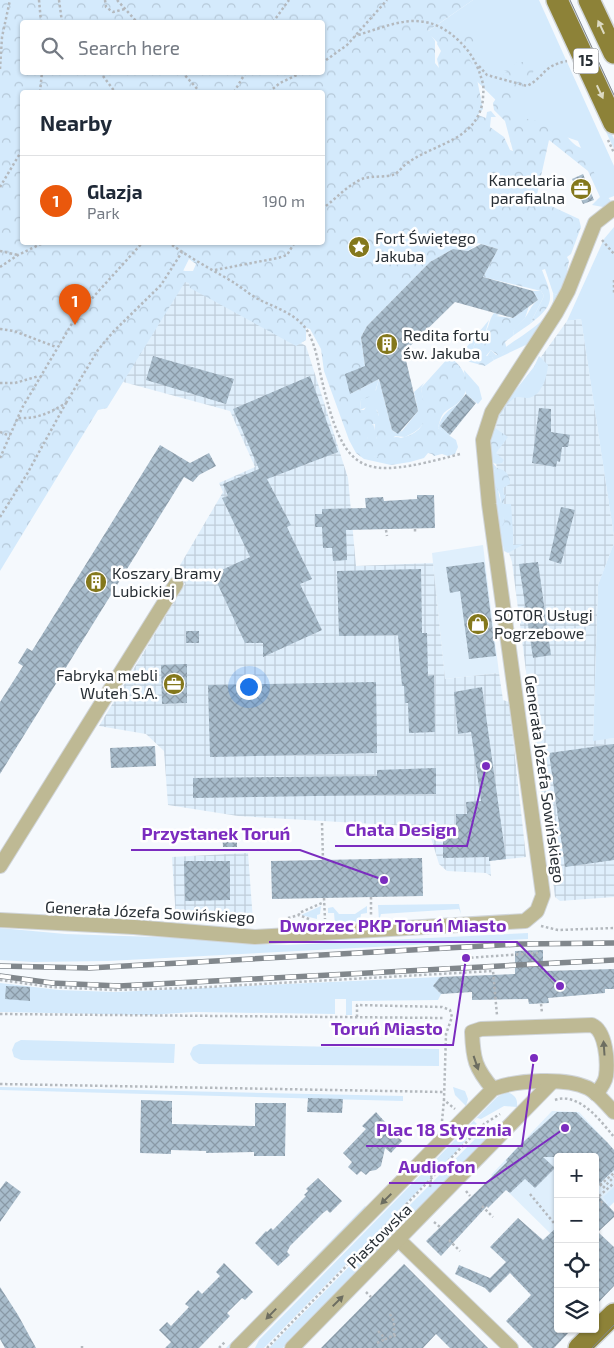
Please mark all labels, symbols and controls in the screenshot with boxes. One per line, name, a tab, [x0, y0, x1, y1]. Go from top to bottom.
search box	[20, 20, 325, 75]
one-way arrow	[597, 20, 605, 34]
icon: search	[38, 34, 66, 62]
text: Search here	[78, 36, 180, 59]
road number: 15	[574, 48, 598, 74]
one-way arrow	[596, 85, 604, 99]
text: Nearby	[40, 110, 112, 135]
place label: Kancelaria parafialna	[488, 170, 565, 207]
office icon: Kancelaria parafialna	[569, 177, 593, 201]
text: Glazja	[87, 180, 142, 203]
text: 1	[53, 191, 59, 210]
text: 190 m	[262, 191, 305, 210]
text: Park	[87, 203, 120, 222]
place label: Fort Świętego Jakuba	[375, 228, 476, 265]
place icon: Fort Świętego Jakuba	[347, 235, 371, 259]
pin: 1	[59, 284, 91, 325]
place label: Redita fortu św. Jakuba	[403, 325, 489, 362]
building icon: Redita fortu św. Jakuba	[375, 332, 399, 356]
place label: Koszary Bramy Lubickiej	[112, 563, 222, 601]
building icon: Koszary Bramy Lubickiej	[84, 570, 108, 594]
place label: SOTOR Usługi Pogrzebowe	[494, 605, 593, 642]
shop icon: SOTOR Usługi Pogrzebowe	[466, 612, 490, 636]
place label: Fabryka mebli Wuteh S.A.	[56, 665, 158, 702]
office icon: Fabryka mebli Wuteh S.A.	[162, 672, 186, 696]
your location	[236, 674, 262, 700]
street label: Generała Józefa Sowińskiego	[521, 674, 570, 884]
callout: Chata Design	[335, 813, 467, 846]
callout: Przystanek Toruń	[131, 817, 300, 850]
text: Chata Design	[345, 818, 457, 840]
text: Przystanek Toruń	[142, 822, 290, 844]
street label: Generała Józefa Sowińskiego	[45, 897, 255, 926]
callout: Dworzec PKP Toruń Miasto	[269, 909, 517, 942]
text: Dworzec PKP Toruń Miasto	[279, 914, 507, 936]
callout: Toruń Miasto	[321, 1012, 453, 1045]
text: Toruń Miasto	[331, 1017, 443, 1039]
one-way arrow	[600, 1040, 608, 1056]
one-way arrow	[472, 1056, 480, 1071]
callout: Plac 18 Stycznia	[366, 1113, 522, 1146]
text: Plac 18 Stycznia	[376, 1118, 512, 1140]
callout: Audiofon	[389, 1150, 486, 1183]
map controls	[554, 1153, 599, 1333]
button: +	[554, 1153, 599, 1198]
text: Audiofon	[398, 1155, 476, 1177]
one-way arrow	[380, 1193, 392, 1205]
button: −	[554, 1198, 599, 1243]
street label: Piastowska	[342, 1199, 415, 1272]
button: locate	[554, 1243, 599, 1288]
button: layers	[554, 1288, 599, 1333]
one-way arrow	[332, 1295, 344, 1307]
one-way arrow	[265, 1308, 277, 1320]

